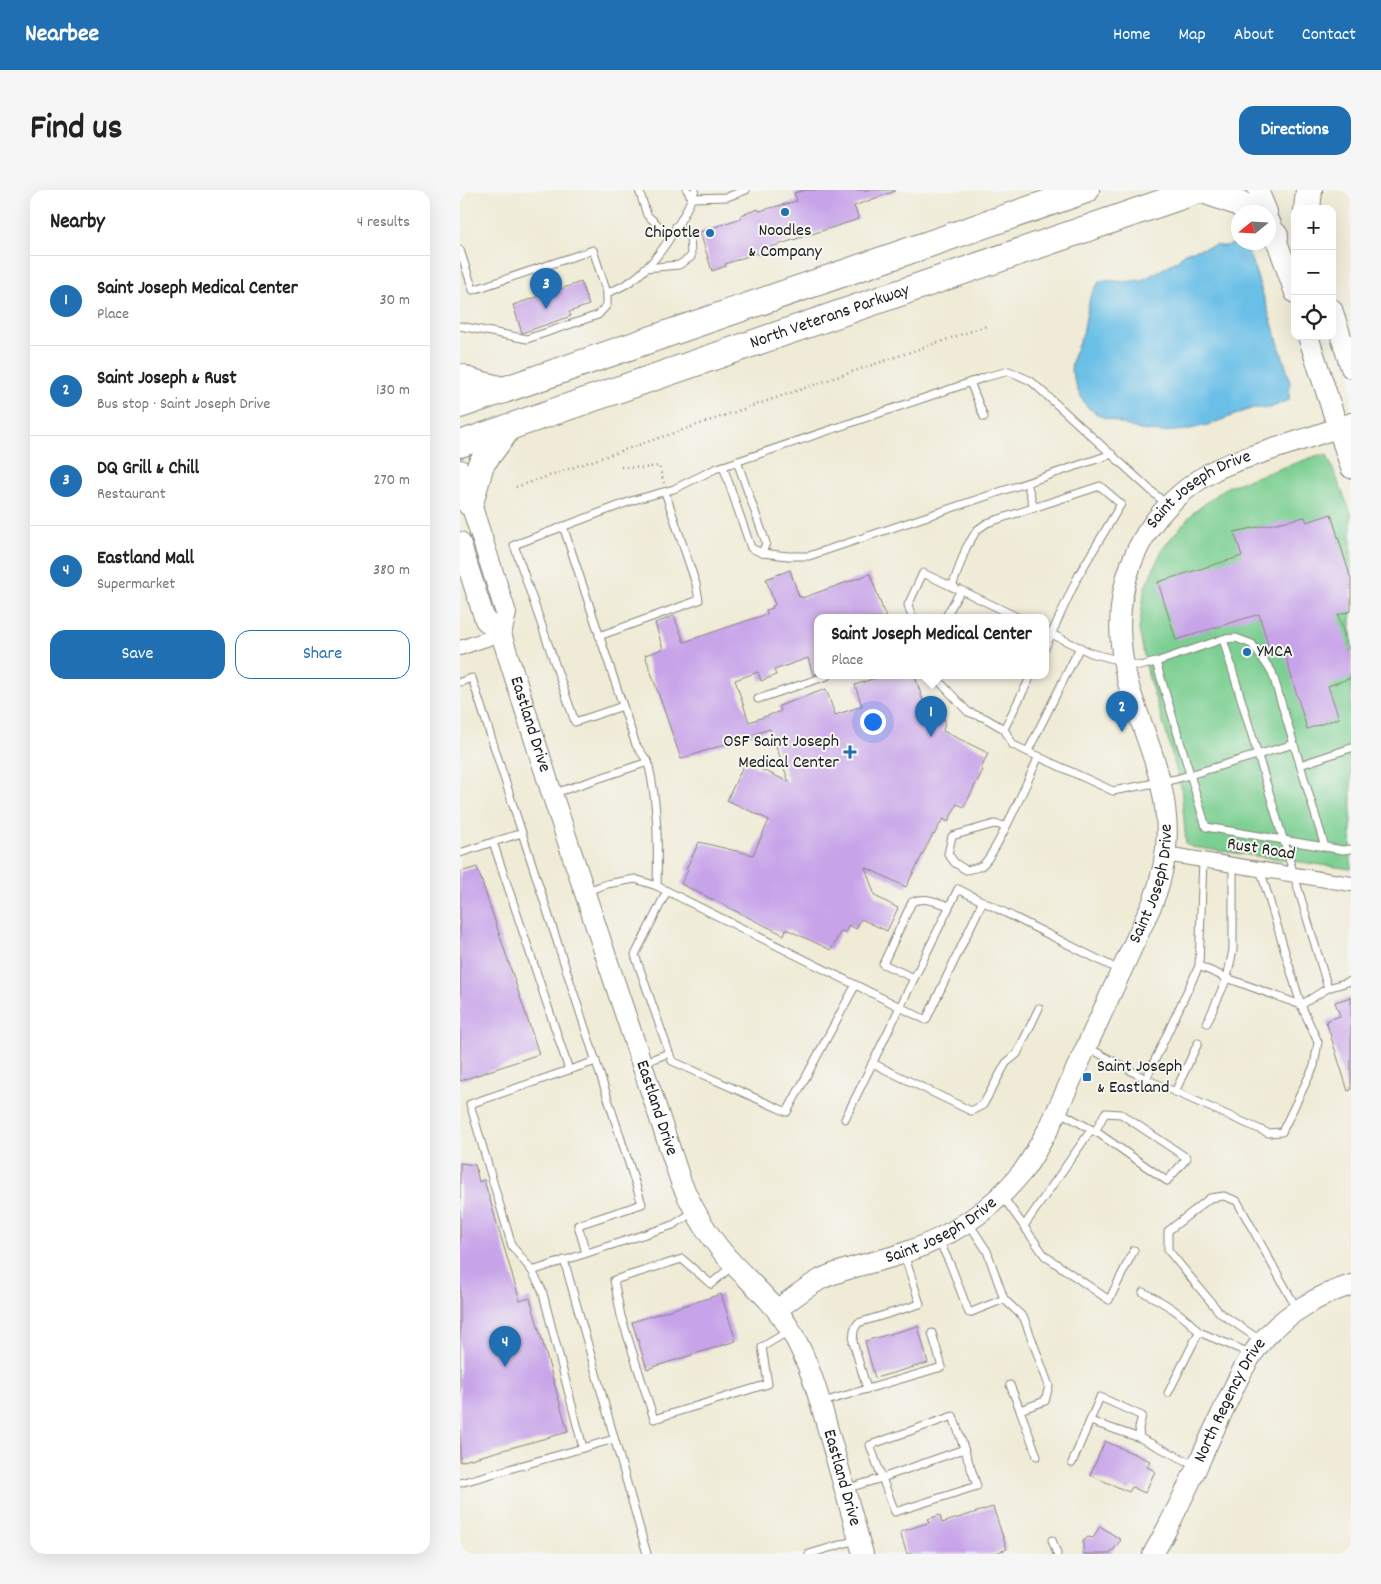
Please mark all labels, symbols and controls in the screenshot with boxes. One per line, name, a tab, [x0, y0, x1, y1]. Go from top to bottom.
text: Nearbee	[25, 18, 99, 52]
text: Home	[1113, 23, 1150, 48]
text: Map	[1178, 23, 1206, 48]
text: About	[1234, 23, 1274, 48]
text: Contact	[1302, 23, 1356, 48]
text: Find us	[30, 105, 122, 155]
button: Directions	[1239, 106, 1351, 155]
north arrow	[1231, 205, 1276, 250]
map controls	[1291, 205, 1336, 340]
button: +	[1291, 205, 1336, 250]
marker: Noodles & Company	[779, 206, 791, 218]
text: Nearby	[50, 208, 105, 238]
text: 4 results	[357, 211, 410, 234]
place label: Noodles & Company	[748, 219, 823, 265]
place label: Chipotle	[644, 221, 700, 246]
marker: Chipotle	[704, 227, 716, 239]
button: −	[1291, 250, 1336, 295]
pin: 3	[530, 268, 562, 309]
text: Saint Joseph Medical Center	[97, 276, 298, 303]
street label: North Veterans Parkway	[747, 278, 913, 356]
text: 1	[64, 289, 68, 312]
text: 30 m	[380, 289, 410, 312]
button: locate	[1291, 295, 1336, 340]
text: Place	[97, 303, 129, 326]
text: Saint Joseph & Rust	[97, 366, 237, 393]
text: 2	[63, 379, 70, 402]
text: 130 m	[376, 379, 410, 402]
text: Bus stop · Saint Joseph Drive	[97, 393, 270, 416]
street label: Saint Joseph Drive	[1141, 444, 1254, 534]
text: DQ Grill & Chill	[97, 456, 199, 483]
text: 3	[62, 469, 70, 492]
text: 270 m	[374, 469, 410, 492]
text: Restaurant	[97, 483, 166, 506]
text: Eastland Mall	[97, 546, 194, 573]
text: 4	[63, 559, 69, 582]
text: 380 m	[373, 559, 410, 582]
text: Supermarket	[97, 573, 175, 596]
popup	[814, 614, 1049, 679]
text: Saint Joseph Medical Center	[831, 622, 1032, 649]
button: Save	[50, 630, 225, 679]
button: Share	[235, 630, 410, 679]
place label: YMCA	[1257, 640, 1293, 665]
marker: YMCA	[1241, 646, 1253, 658]
text: Place	[831, 649, 863, 672]
street label: Eastland Drive	[503, 673, 557, 776]
pin: 2	[1106, 691, 1138, 732]
pin: 1	[915, 696, 947, 737]
your location	[860, 709, 886, 735]
place label: OSF Saint Joseph Medical Center	[723, 730, 839, 776]
marker: OSF Saint Joseph Medical Center	[843, 745, 857, 759]
street label: Saint Joseph Drive	[1123, 824, 1179, 948]
street label: Rust Road	[1225, 832, 1297, 868]
place label: Saint Joseph & Eastland	[1097, 1055, 1182, 1101]
street label: Eastland Drive	[629, 1057, 684, 1159]
marker: Saint Joseph & Eastland	[1081, 1071, 1093, 1083]
street label: Saint Joseph Drive	[882, 1191, 1003, 1271]
pin: 4	[489, 1326, 521, 1367]
street label: North Regency Drive	[1188, 1333, 1272, 1467]
street label: Eastland Drive	[816, 1427, 867, 1529]

